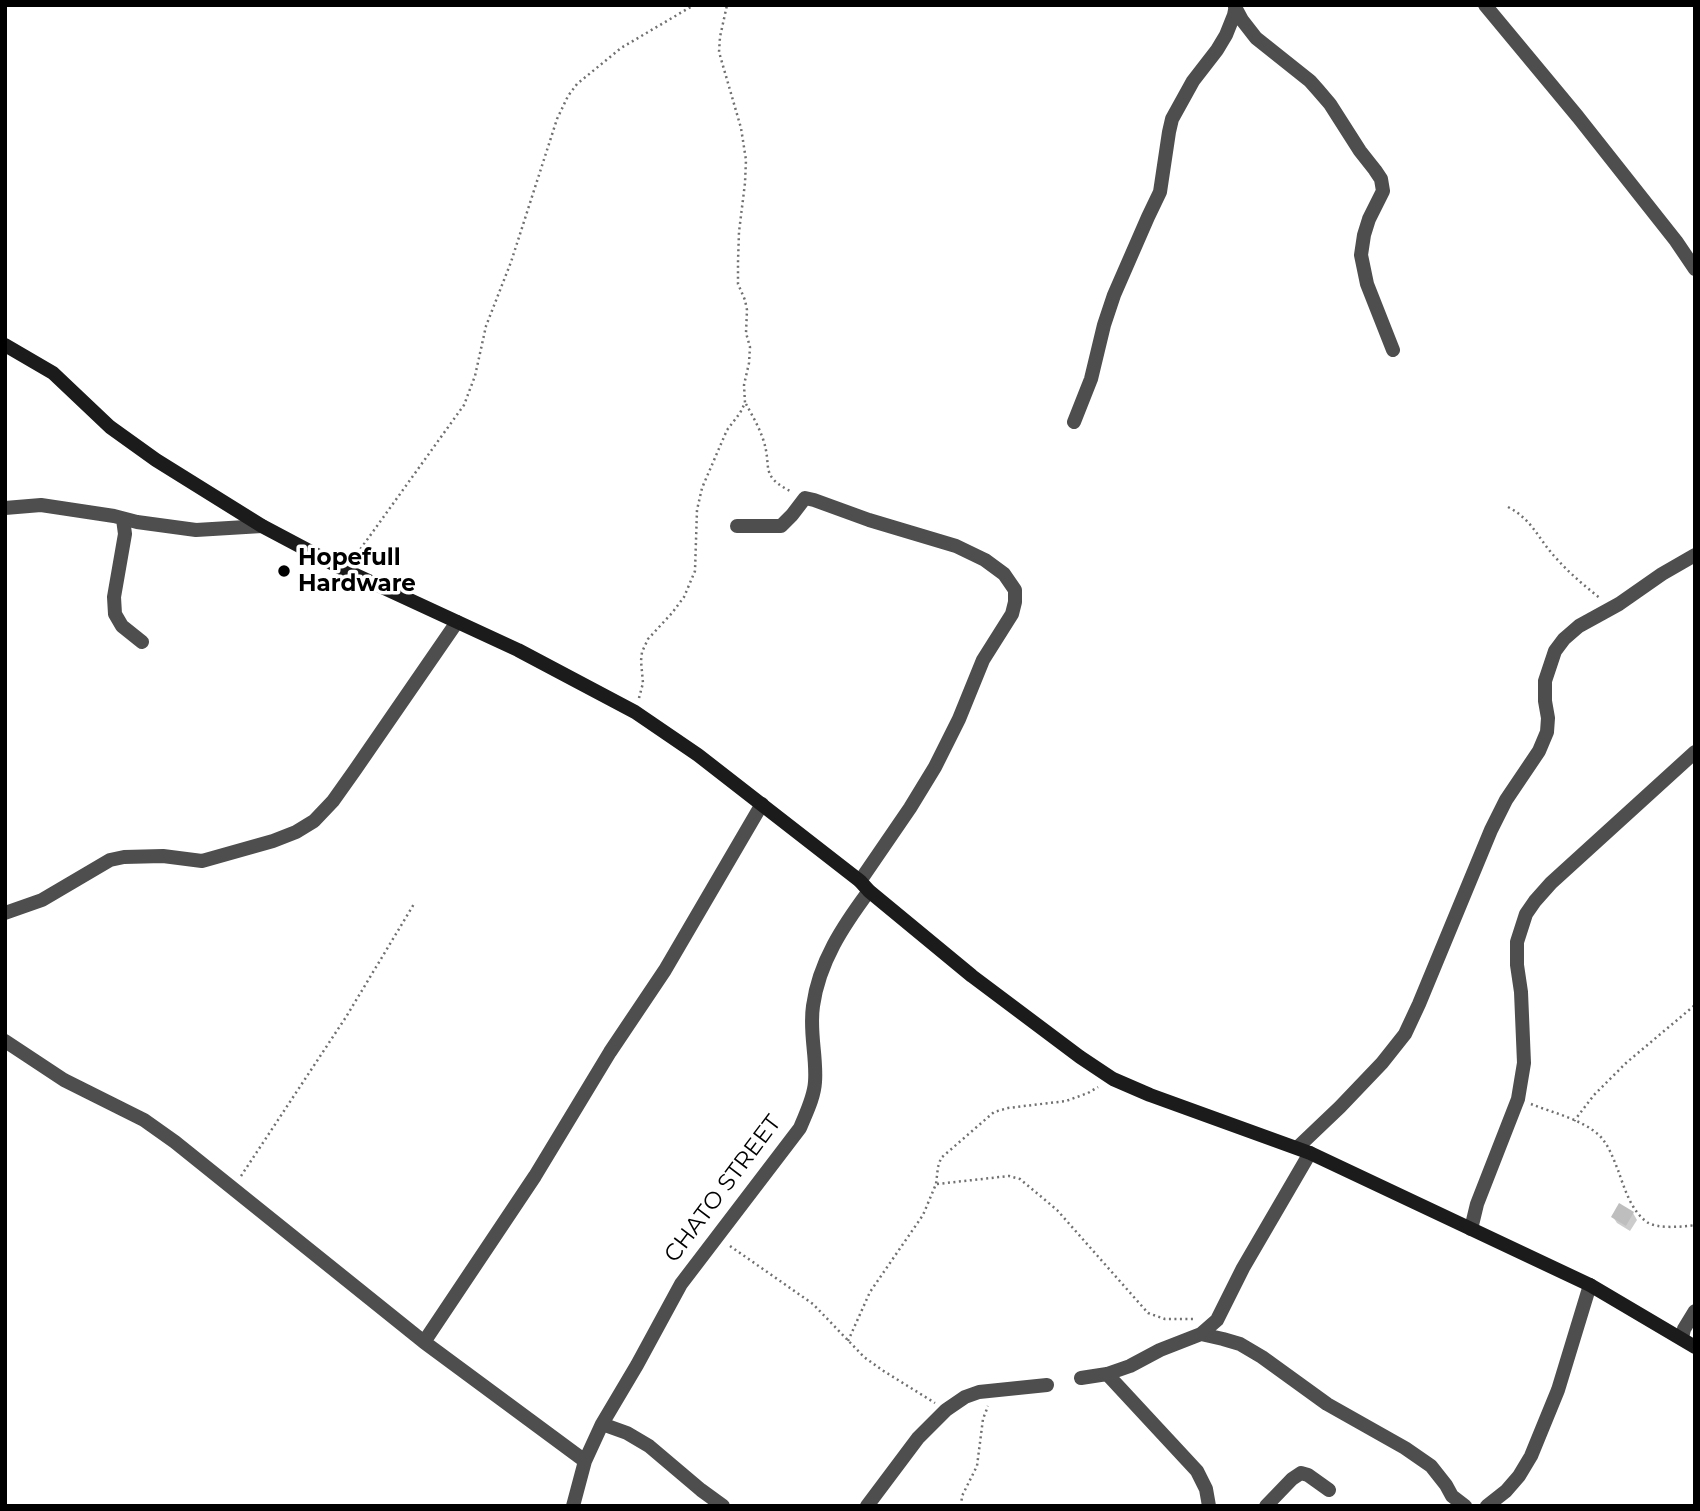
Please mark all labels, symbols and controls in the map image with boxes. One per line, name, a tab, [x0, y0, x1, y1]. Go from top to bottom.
place label: Hopefull Hardware	[298, 544, 416, 598]
marker: Hopefull Hardware	[276, 563, 292, 579]
street label: CHATO STREET	[659, 1110, 787, 1268]

